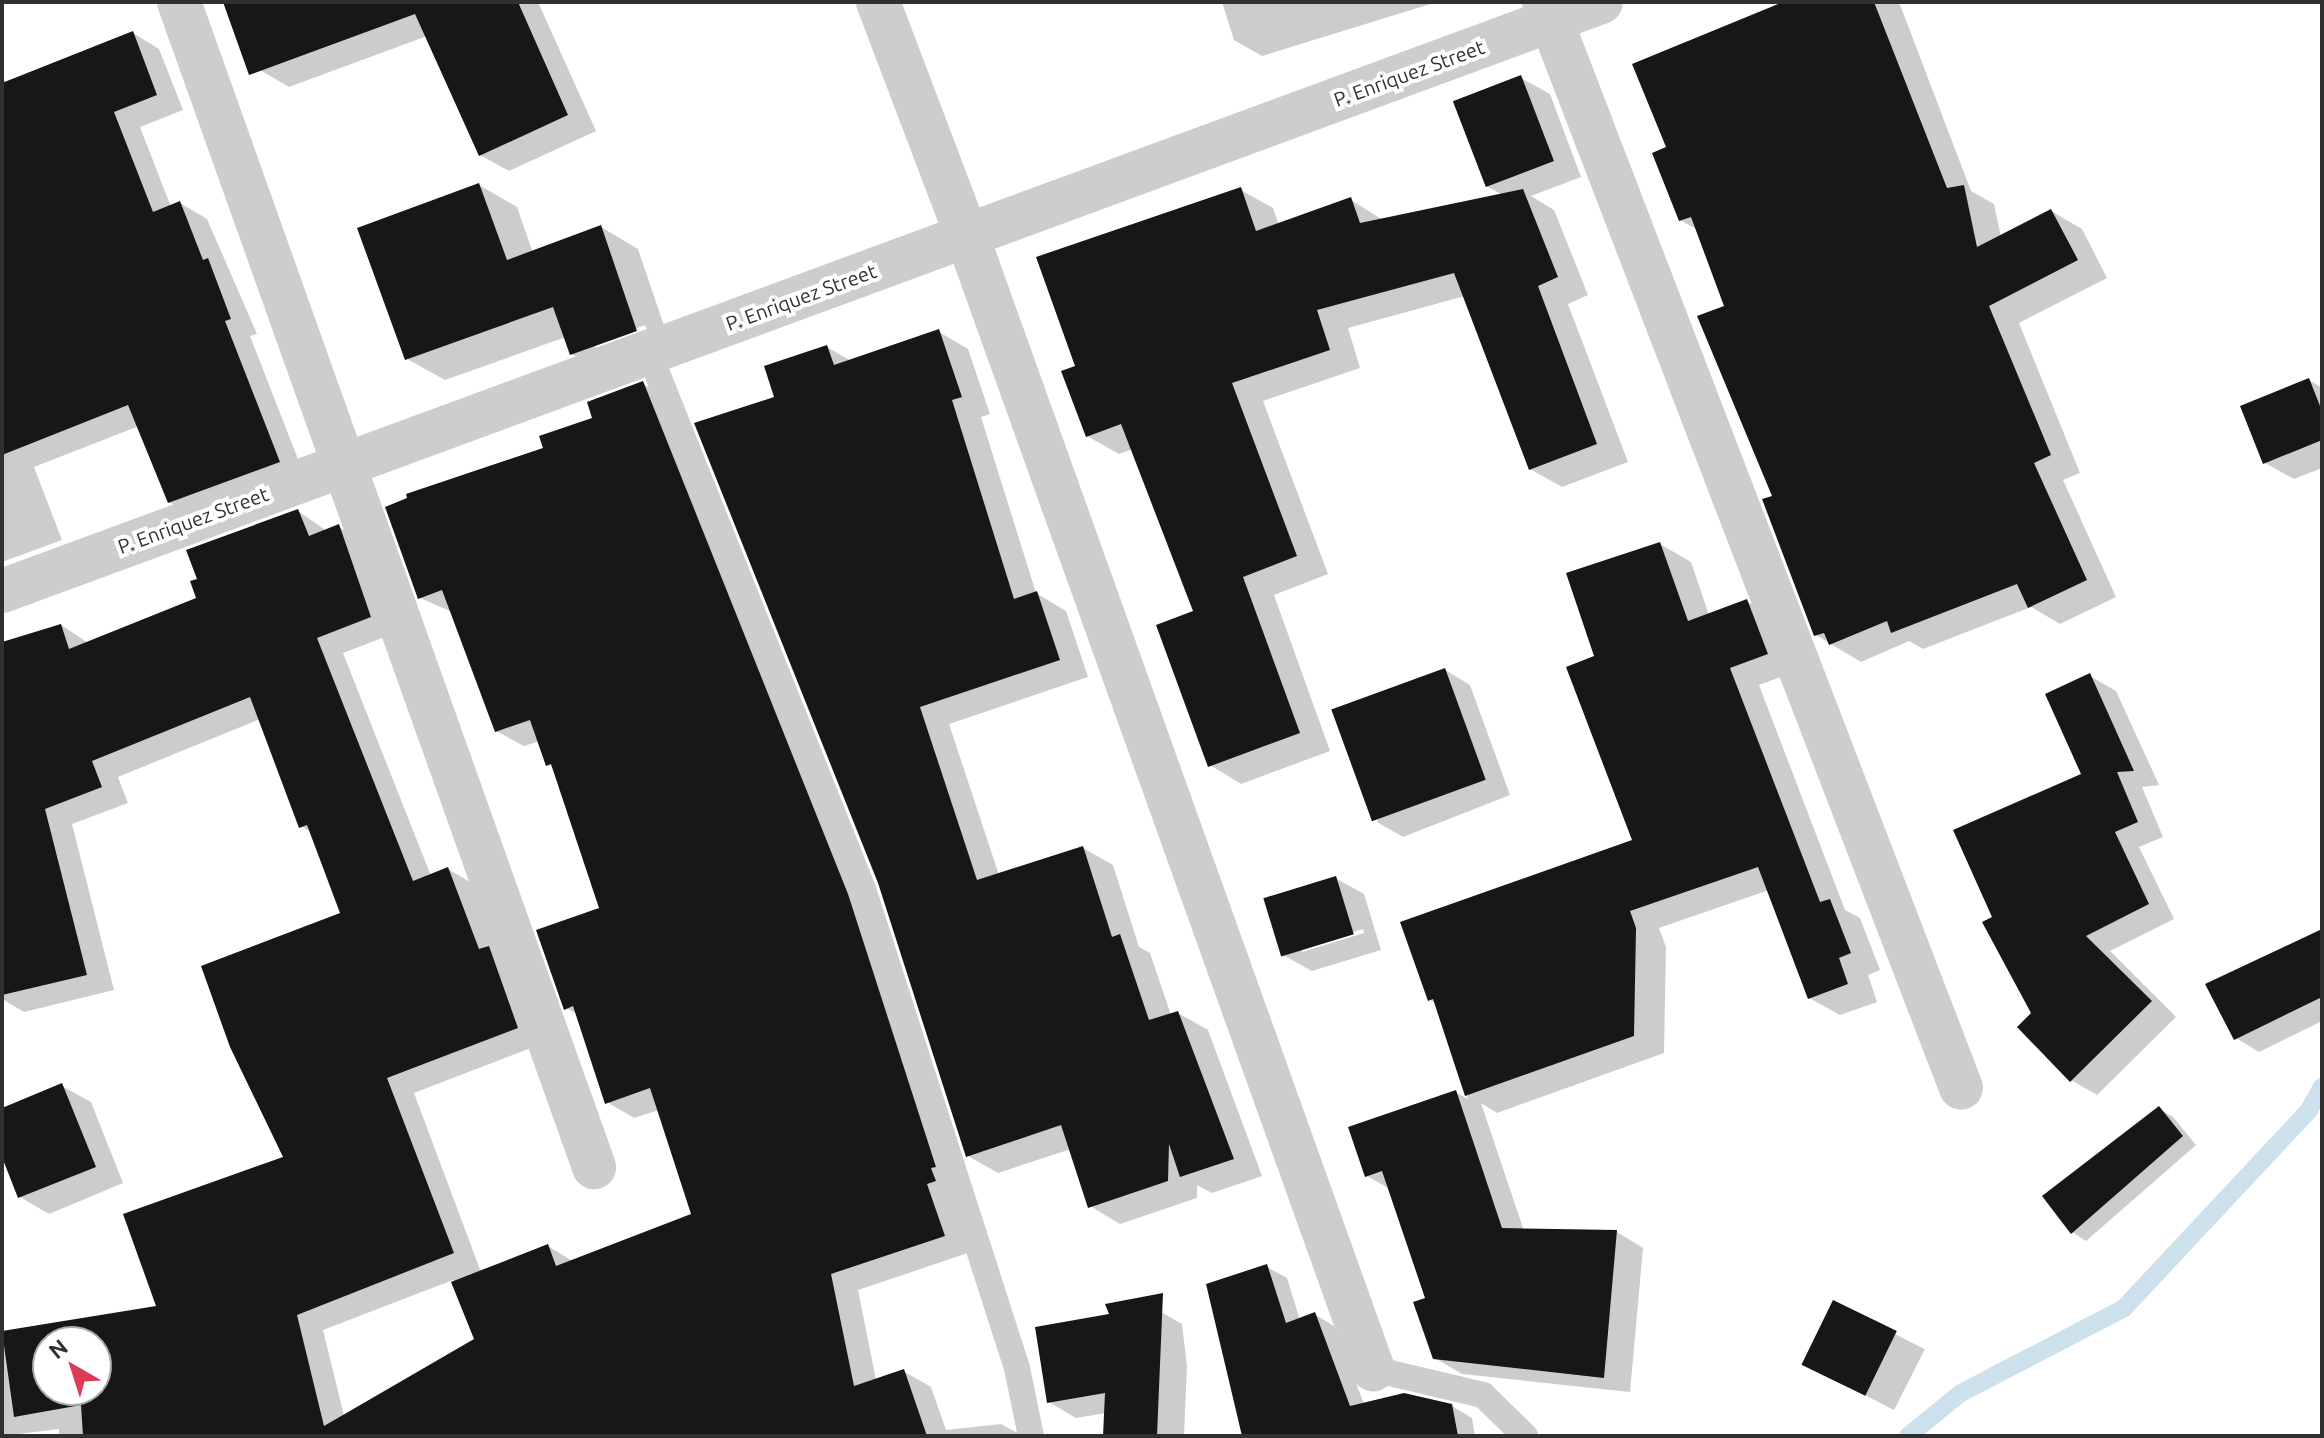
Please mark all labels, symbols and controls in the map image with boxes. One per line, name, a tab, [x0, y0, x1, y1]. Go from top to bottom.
street label: P. Enriquez Street	[1330, 35, 1488, 111]
street label: P. Enriquez Street	[722, 259, 880, 335]
street label: P. Enriquez Street	[114, 482, 272, 558]
north arrow	[32, 1326, 112, 1406]
text: N	[44, 1334, 72, 1363]

